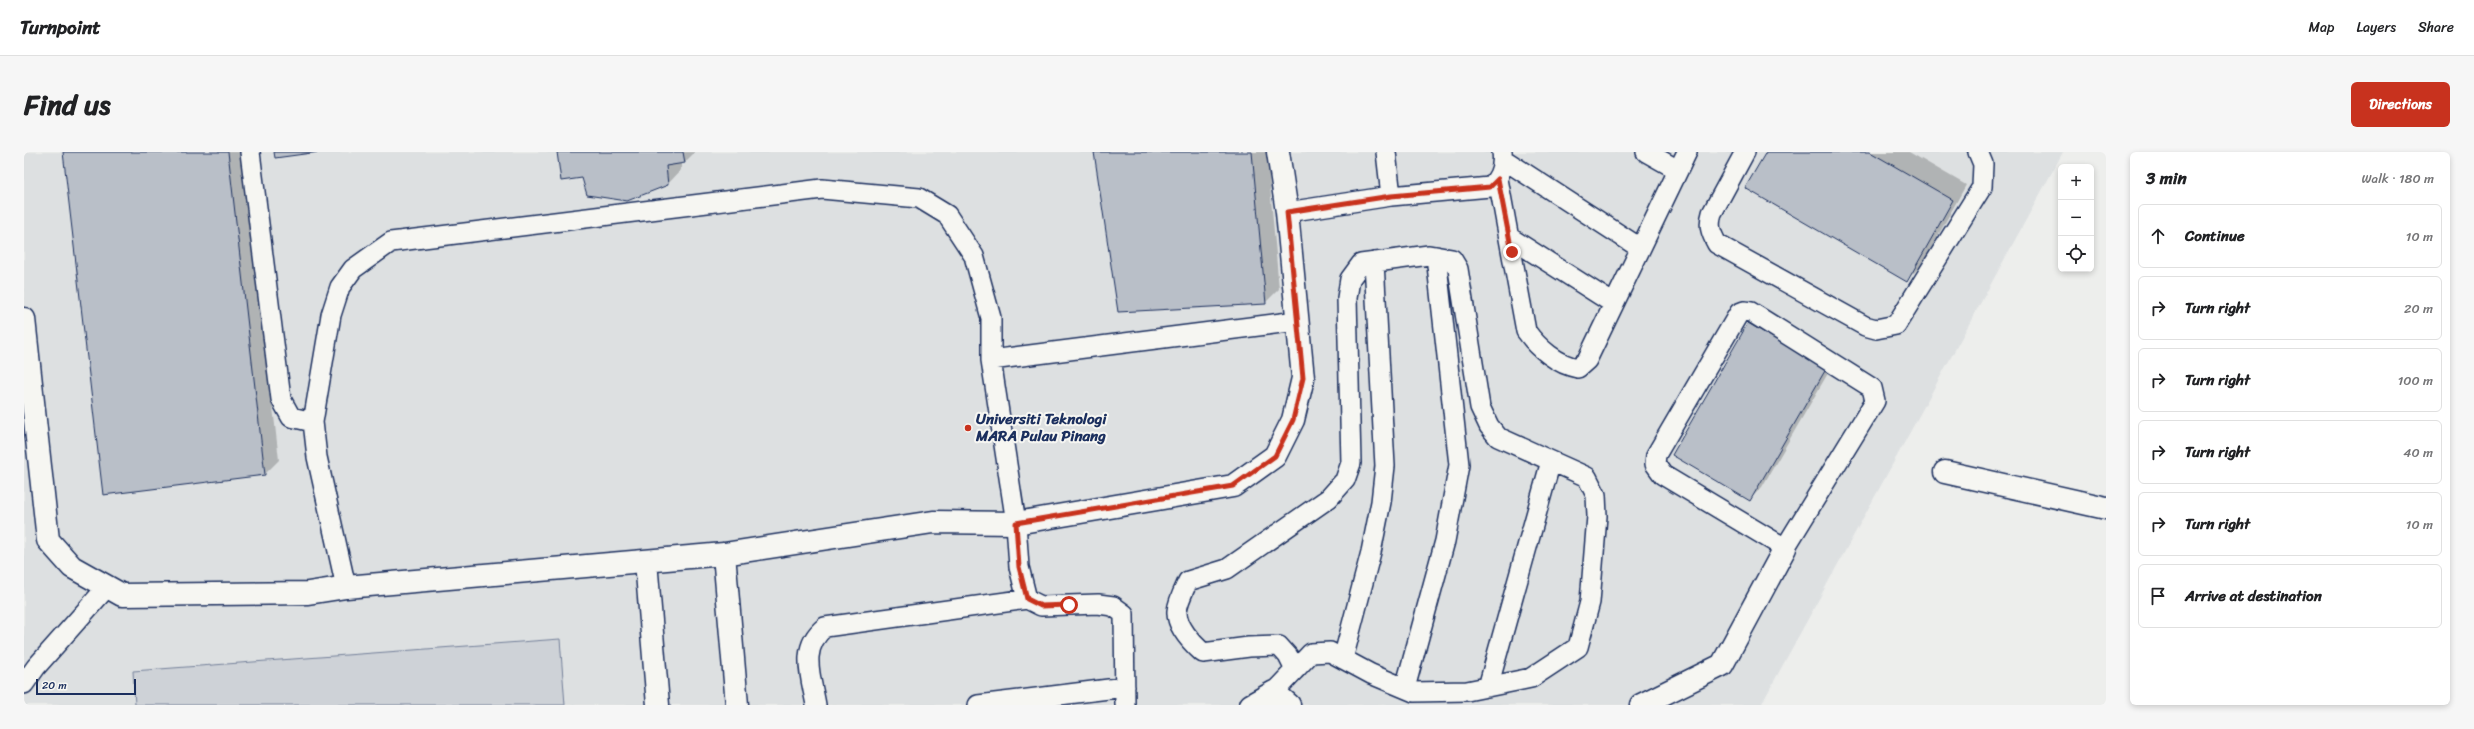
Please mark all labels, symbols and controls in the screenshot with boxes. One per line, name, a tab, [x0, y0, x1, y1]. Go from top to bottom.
text: Turnpoint	[20, 11, 101, 44]
text: Map	[2309, 15, 2334, 40]
text: Layers	[2356, 15, 2396, 40]
text: Share	[2418, 15, 2454, 40]
text: Find us	[24, 80, 111, 129]
button: Directions	[2351, 82, 2450, 127]
text: 3 min	[2146, 163, 2187, 193]
map controls	[2058, 164, 2094, 272]
button: +	[2058, 164, 2094, 200]
text: Walk · 180 m	[2362, 167, 2434, 190]
button: −	[2058, 200, 2094, 236]
text: Continue	[2185, 223, 2245, 249]
icon: ahead	[2147, 225, 2169, 247]
text: 10 m	[2406, 225, 2433, 248]
button: locate	[2058, 236, 2094, 272]
route end	[1503, 243, 1521, 261]
text: Turn right	[2185, 295, 2250, 321]
icon: right	[2147, 297, 2169, 319]
text: 20 m	[2404, 297, 2433, 320]
text: Turn right	[2185, 367, 2250, 393]
icon: right	[2147, 369, 2169, 391]
text: 100 m	[2398, 369, 2433, 392]
place label: Universiti Teknologi MARA Pulau Pinang	[975, 406, 1107, 449]
marker: Universiti Teknologi MARA Pulau Pinang	[963, 423, 973, 433]
text: Turn right	[2185, 439, 2250, 465]
icon: right	[2147, 441, 2169, 463]
text: 40 m	[2403, 441, 2433, 464]
text: Turn right	[2185, 511, 2250, 537]
icon: right	[2147, 513, 2169, 535]
text: 10 m	[2406, 513, 2433, 536]
text: Arrive at destination	[2185, 583, 2322, 609]
icon: arrive	[2147, 585, 2169, 607]
route start	[1060, 596, 1078, 614]
text: 20 m	[42, 676, 67, 695]
scale bar	[36, 677, 136, 696]

